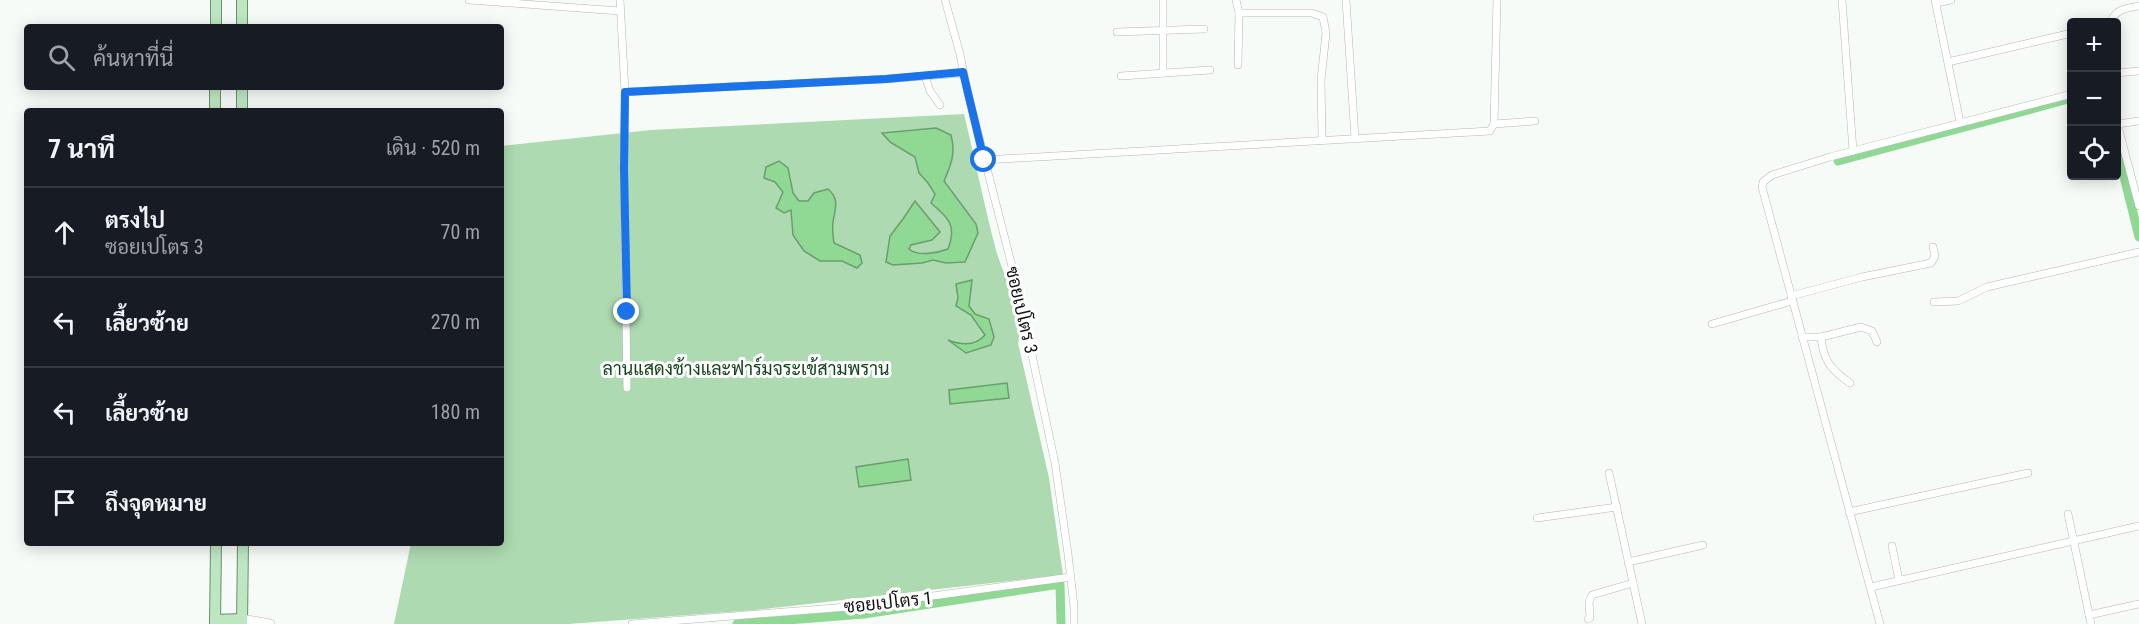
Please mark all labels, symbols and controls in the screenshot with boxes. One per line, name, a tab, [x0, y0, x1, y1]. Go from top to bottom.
map controls	[2067, 18, 2121, 180]
button: +	[2067, 18, 2121, 72]
search box	[24, 24, 504, 90]
icon: search	[45, 41, 78, 74]
text: ค้นหาที่นี่	[93, 46, 173, 71]
button: −	[2067, 72, 2121, 126]
button: locate	[2067, 126, 2121, 180]
text: 7 นาที	[48, 134, 115, 164]
text: เดิน · 520 m	[386, 136, 480, 160]
route start	[970, 146, 996, 172]
text: ตรงไป	[105, 208, 165, 233]
icon: ahead	[48, 216, 81, 249]
text: 70 m	[441, 220, 480, 244]
text: ซอยเปโตร 3	[105, 235, 204, 259]
street label: ซอยเปโตร 3	[1002, 264, 1044, 356]
route end	[613, 298, 639, 324]
icon: left	[48, 306, 81, 339]
text: 270 m	[431, 310, 480, 334]
text: เลี้ยวซ้าย	[105, 311, 189, 336]
park label: ลานแสดงช้างและฟาร์มจระเข้สามพราน	[603, 356, 889, 379]
icon: left	[48, 396, 81, 429]
text: 180 m	[431, 400, 480, 424]
text: เลี้ยวซ้าย	[105, 401, 189, 426]
icon: arrive	[48, 486, 81, 519]
text: ถึงจุดหมาย	[105, 491, 207, 516]
street label: ซอยเปโตร 1	[843, 585, 933, 617]

